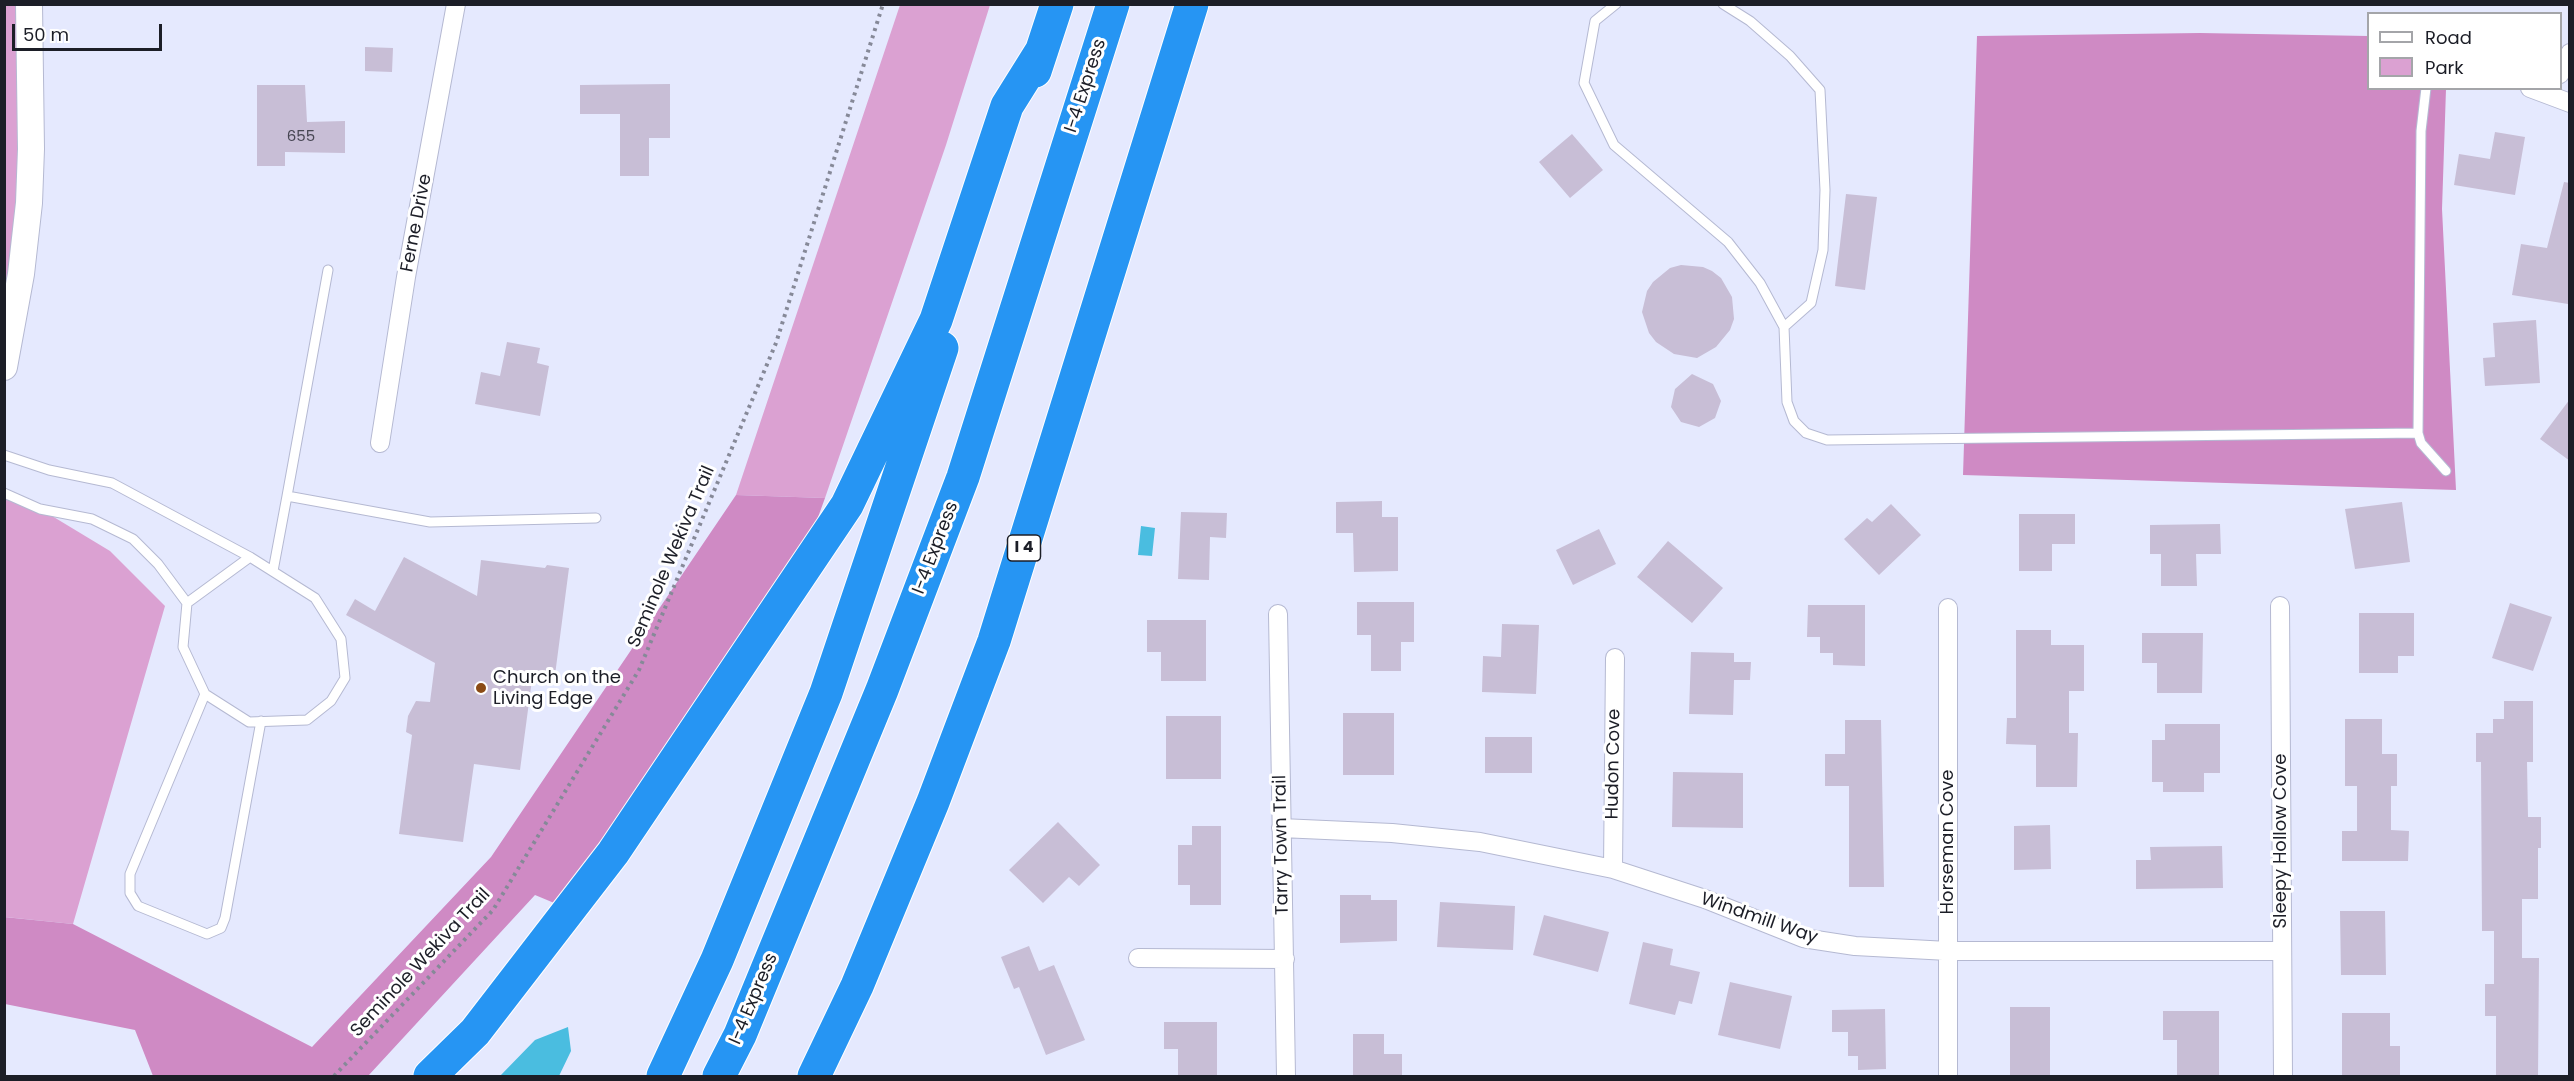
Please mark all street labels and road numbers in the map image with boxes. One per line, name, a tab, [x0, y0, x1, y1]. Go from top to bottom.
street label: I-4 Express	[1061, 36, 1111, 136]
street label: Ferne Drive	[397, 172, 437, 274]
street label: Seminole Wekiva Trail	[624, 463, 720, 651]
street label: I-4 Express	[909, 499, 963, 597]
road number: I 4	[1008, 535, 1040, 561]
street label: Hudon Cove	[1602, 708, 1626, 820]
street label: Sleepy Hollow Cove	[2270, 753, 2292, 929]
street label: Horseman Cove	[1937, 770, 1959, 914]
street label: Tarry Town Trail	[1270, 775, 1294, 915]
street label: Seminole Wekiva Trail	[347, 884, 495, 1042]
street label: Windmill Way	[1698, 889, 1820, 949]
street label: I-4 Express	[725, 950, 783, 1048]

